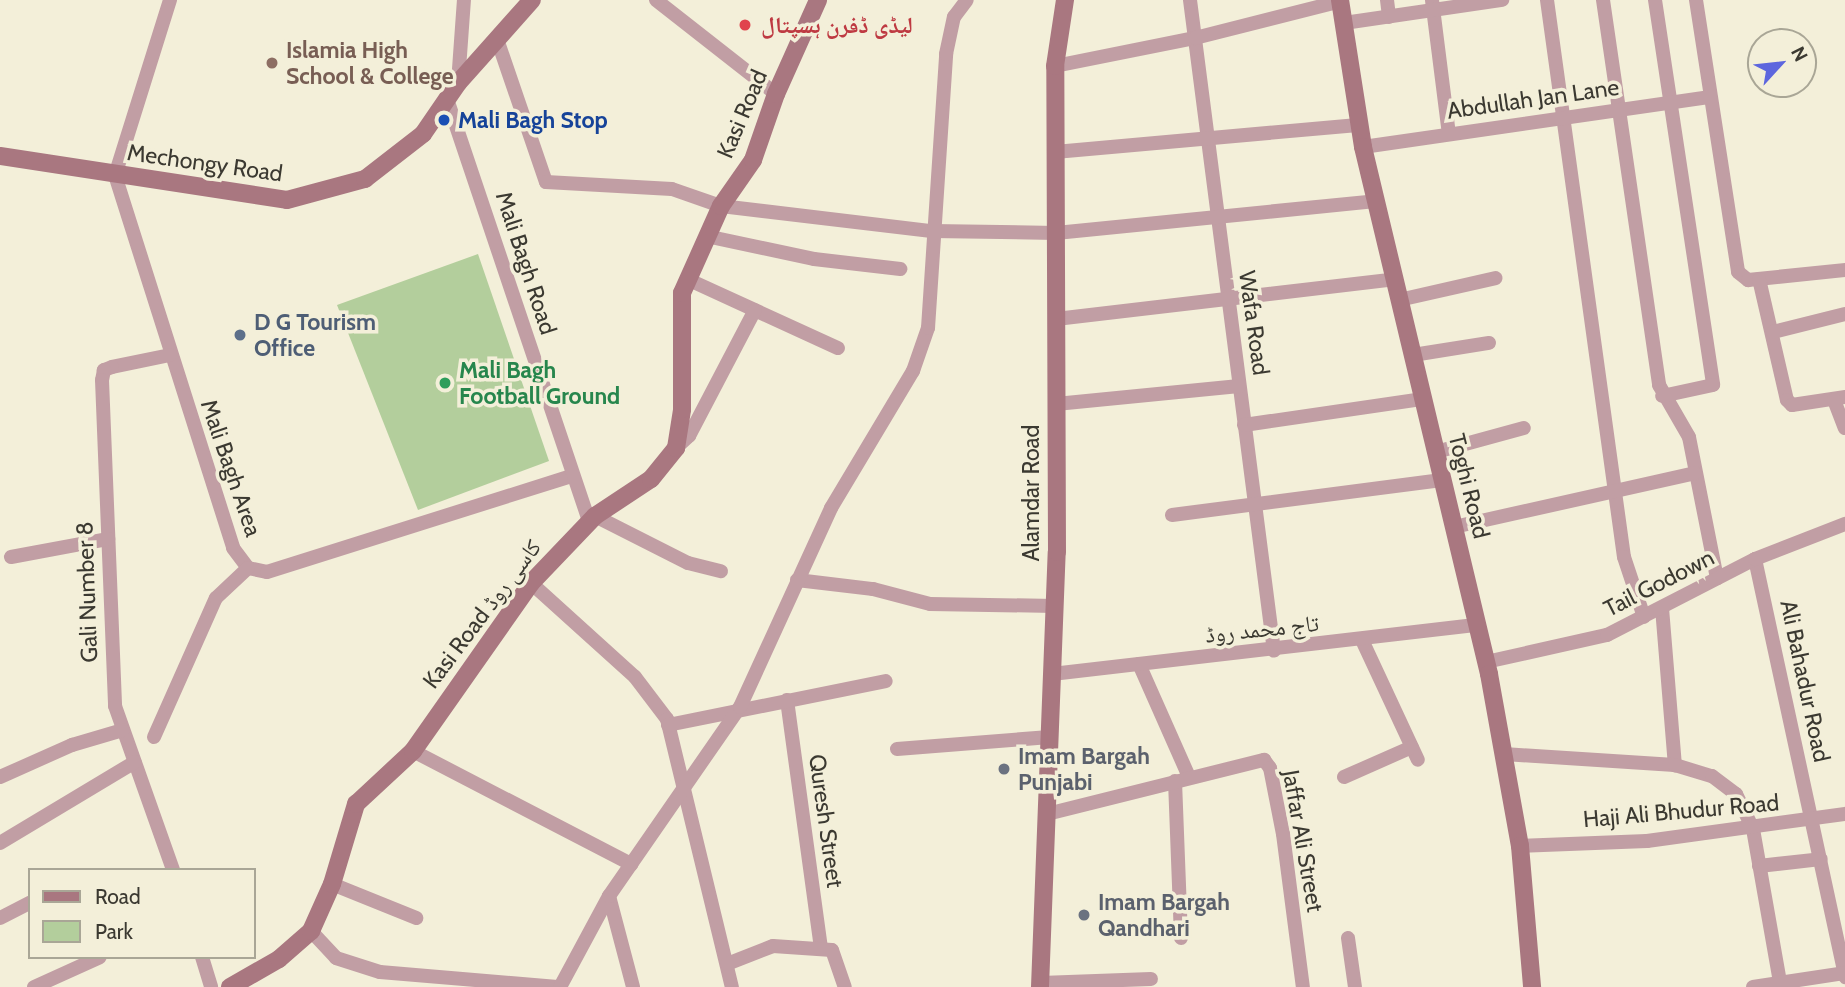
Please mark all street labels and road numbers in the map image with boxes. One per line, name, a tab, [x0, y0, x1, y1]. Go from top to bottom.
street label: Kasi Road	[711, 66, 773, 162]
street label: Abdullah Jan Lane	[1445, 73, 1621, 125]
street label: Mechongy Road	[125, 138, 285, 188]
street label: Mali Bagh Road	[490, 188, 562, 338]
street label: Wafa Road	[1233, 269, 1275, 377]
street label: Mali Bagh Area	[195, 396, 267, 540]
street label: Alamdar Road	[1017, 425, 1045, 561]
street label: Toghi Road	[1443, 431, 1495, 541]
street label: Gali Number 8	[71, 521, 103, 663]
street label: Kasi Road کاسی روڈ	[417, 534, 547, 694]
street label: Tail Godown	[1599, 543, 1719, 623]
street label: Ali Bahadur Road	[1774, 597, 1836, 765]
street label: تاج محمد روڈ	[1204, 609, 1320, 649]
street label: Quresh Street	[803, 752, 849, 890]
street label: Jaffar Ali Street	[1277, 768, 1329, 914]
street label: Haji Ali Bhudur Road	[1582, 789, 1780, 833]

